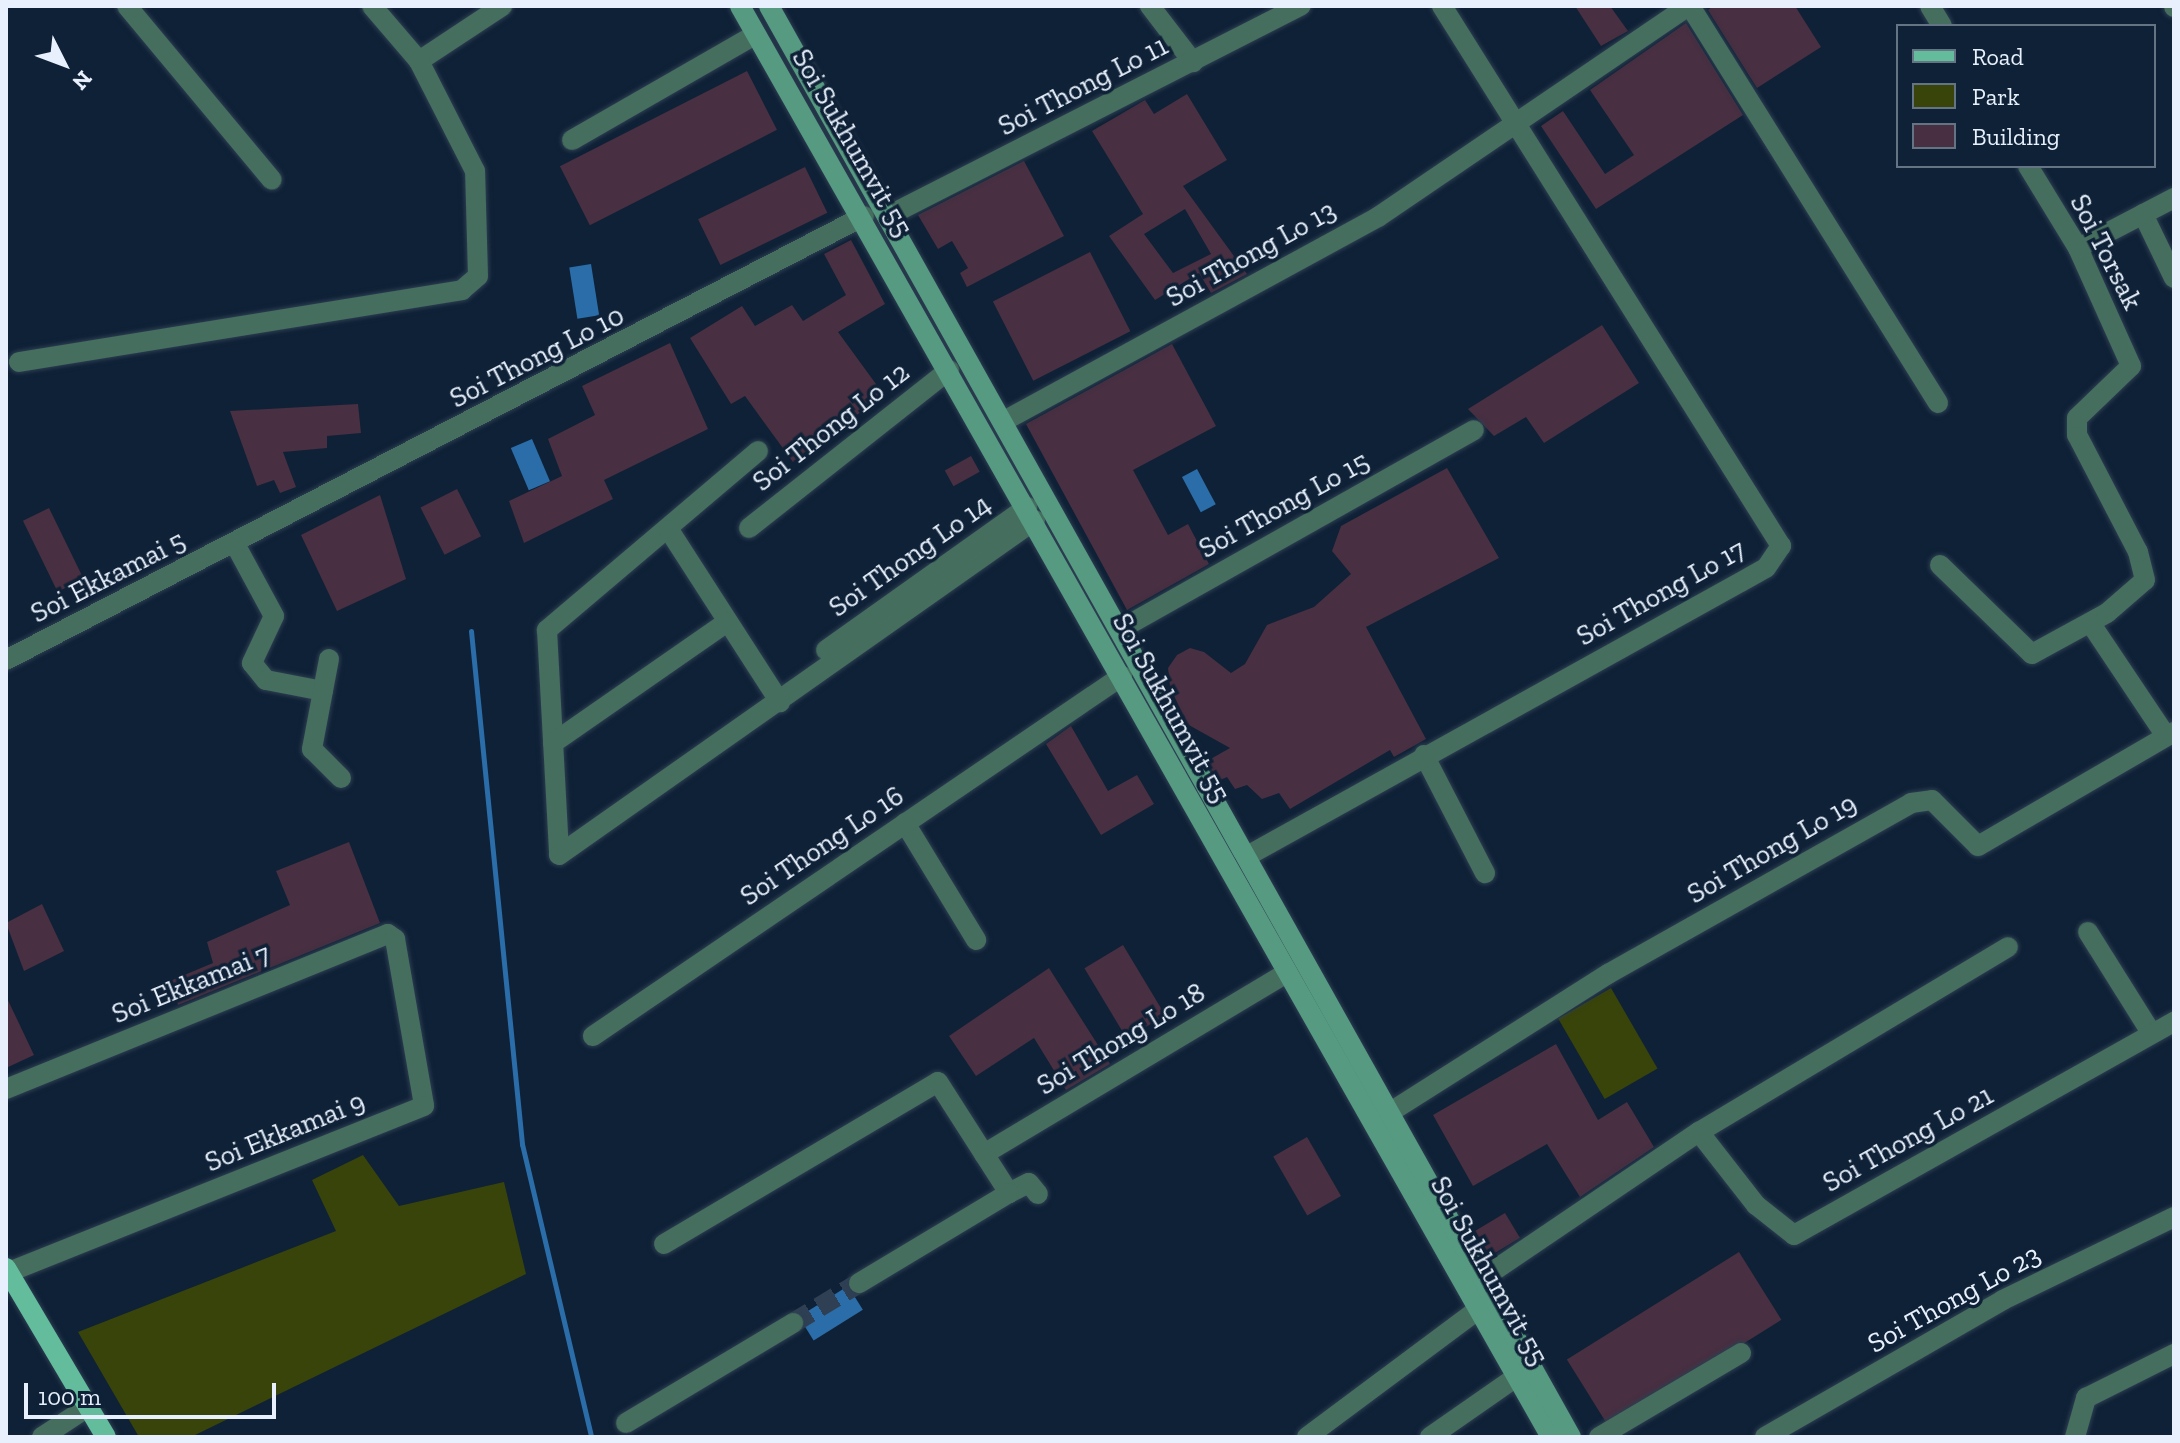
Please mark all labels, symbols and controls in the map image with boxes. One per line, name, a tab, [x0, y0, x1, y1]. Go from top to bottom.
north arrow	[24, 24, 104, 104]
legend	[1896, 24, 2156, 168]
street label: Soi Thong Lo 11	[992, 29, 1174, 143]
text: Road	[1972, 42, 2024, 71]
street label: Soi Sukhumvit 55	[785, 43, 919, 243]
text: N	[67, 65, 98, 96]
text: Park	[1972, 82, 2020, 111]
text: Building	[1972, 122, 2060, 151]
street label: Soi Torsak	[2063, 188, 2149, 316]
street label: Soi Thong Lo 13	[1160, 193, 1342, 315]
street label: Soi Thong Lo 10	[444, 299, 630, 415]
street label: Soi Thong Lo 12	[746, 355, 916, 499]
street label: Soi Thong Lo 15	[1193, 444, 1375, 566]
street label: Soi Thong Lo 14	[822, 488, 998, 624]
street label: Soi Ekkamai 5	[25, 524, 191, 630]
street label: Soi Thong Lo 17	[1571, 533, 1751, 653]
street label: Soi Sukhumvit 55	[1105, 608, 1237, 808]
street label: Soi Thong Lo 16	[734, 779, 910, 913]
street label: Soi Thong Lo 19	[1681, 787, 1863, 911]
street label: Soi Ekkamai 7	[107, 937, 275, 1031]
street label: Soi Thong Lo 18	[1031, 976, 1211, 1102]
street label: Soi Thong Lo 21	[1817, 1078, 1999, 1200]
street label: Soi Ekkamai 9	[200, 1085, 370, 1179]
street label: Soi Sukhumvit 55	[1423, 1171, 1555, 1371]
street label: Soi Thong Lo 23	[1862, 1238, 2046, 1360]
scale bar	[28, 1367, 280, 1417]
text: 100 m	[38, 1382, 101, 1411]

